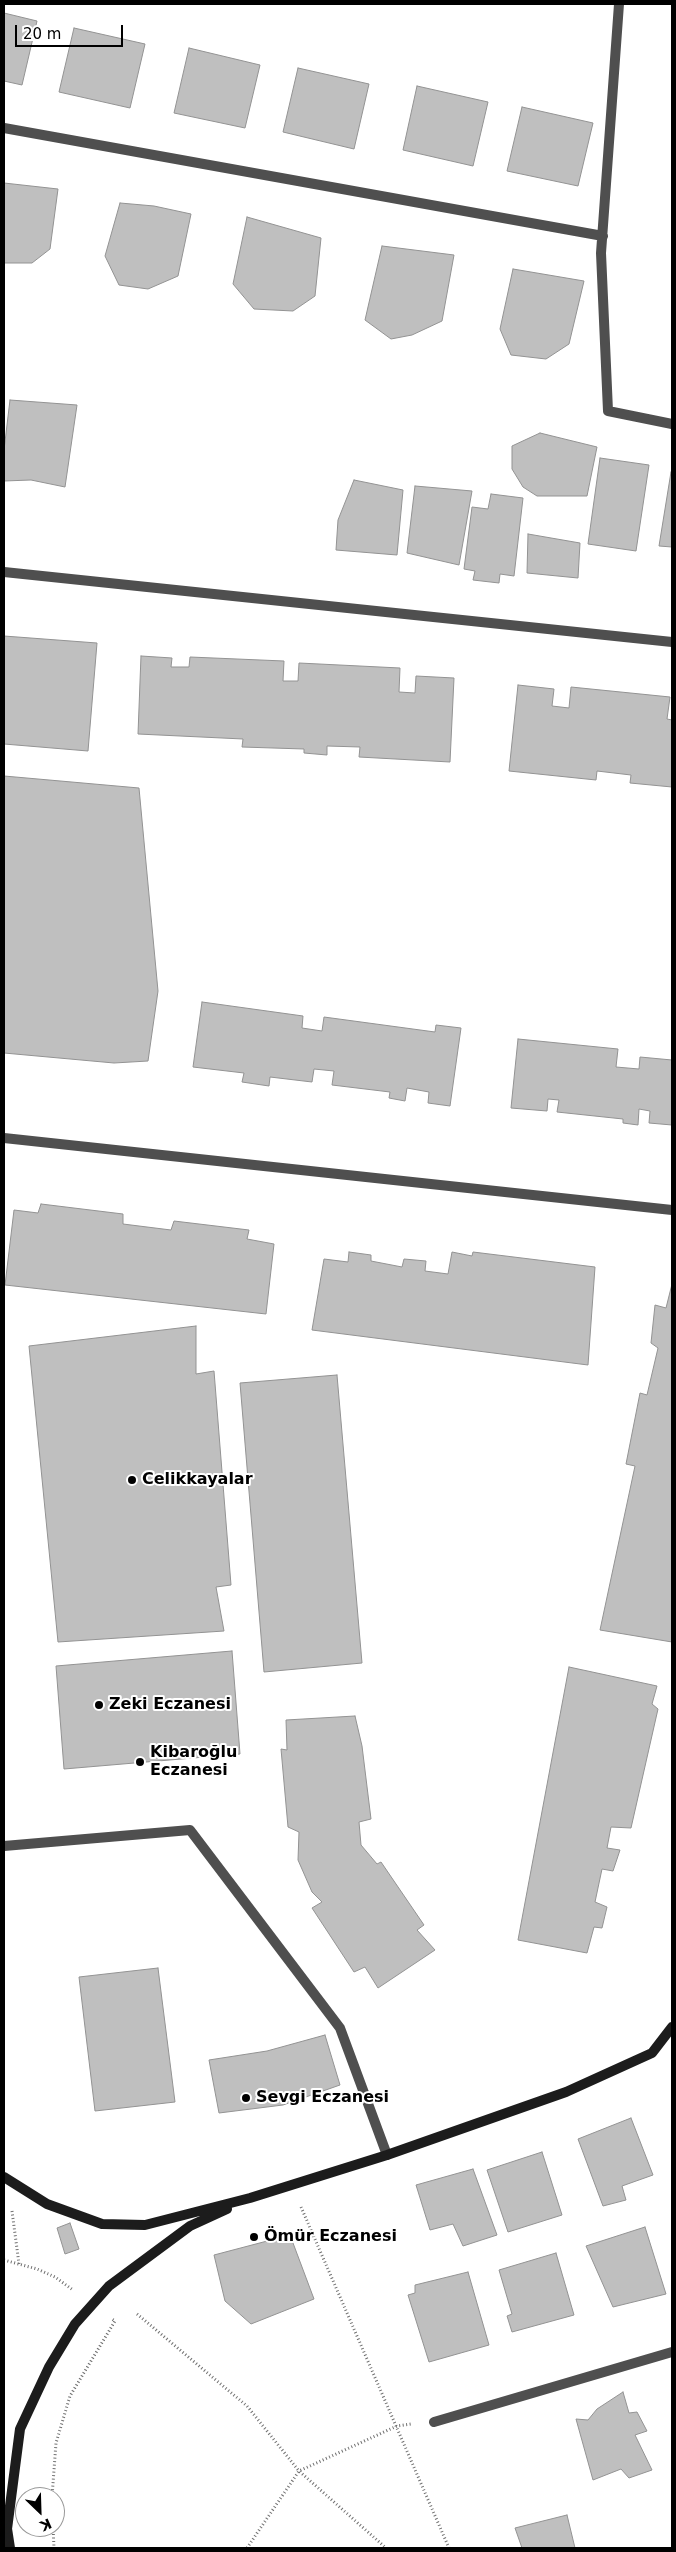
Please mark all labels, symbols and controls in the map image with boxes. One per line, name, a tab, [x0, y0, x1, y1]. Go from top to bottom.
scale bar	[18, 15, 125, 47]
text: 20 m	[23, 25, 61, 43]
place label: Celikkayalar	[142, 1470, 253, 1490]
marker: Celikkayalar	[126, 1474, 138, 1486]
place label: Zeki Eczanesi	[109, 1695, 231, 1715]
marker: Zeki Eczanesi	[93, 1699, 105, 1711]
place label: Kibaroğlu Eczanesi	[150, 1743, 237, 1781]
marker: Kibaroğlu Eczanesi	[134, 1756, 146, 1768]
place label: Sevgi Eczanesi	[256, 2088, 389, 2108]
marker: Sevgi Eczanesi	[240, 2092, 252, 2104]
place label: Ömür Eczanesi	[264, 2227, 397, 2247]
marker: Ömür Eczanesi	[248, 2231, 260, 2243]
north arrow	[15, 2487, 65, 2537]
text: K	[37, 2515, 54, 2534]

